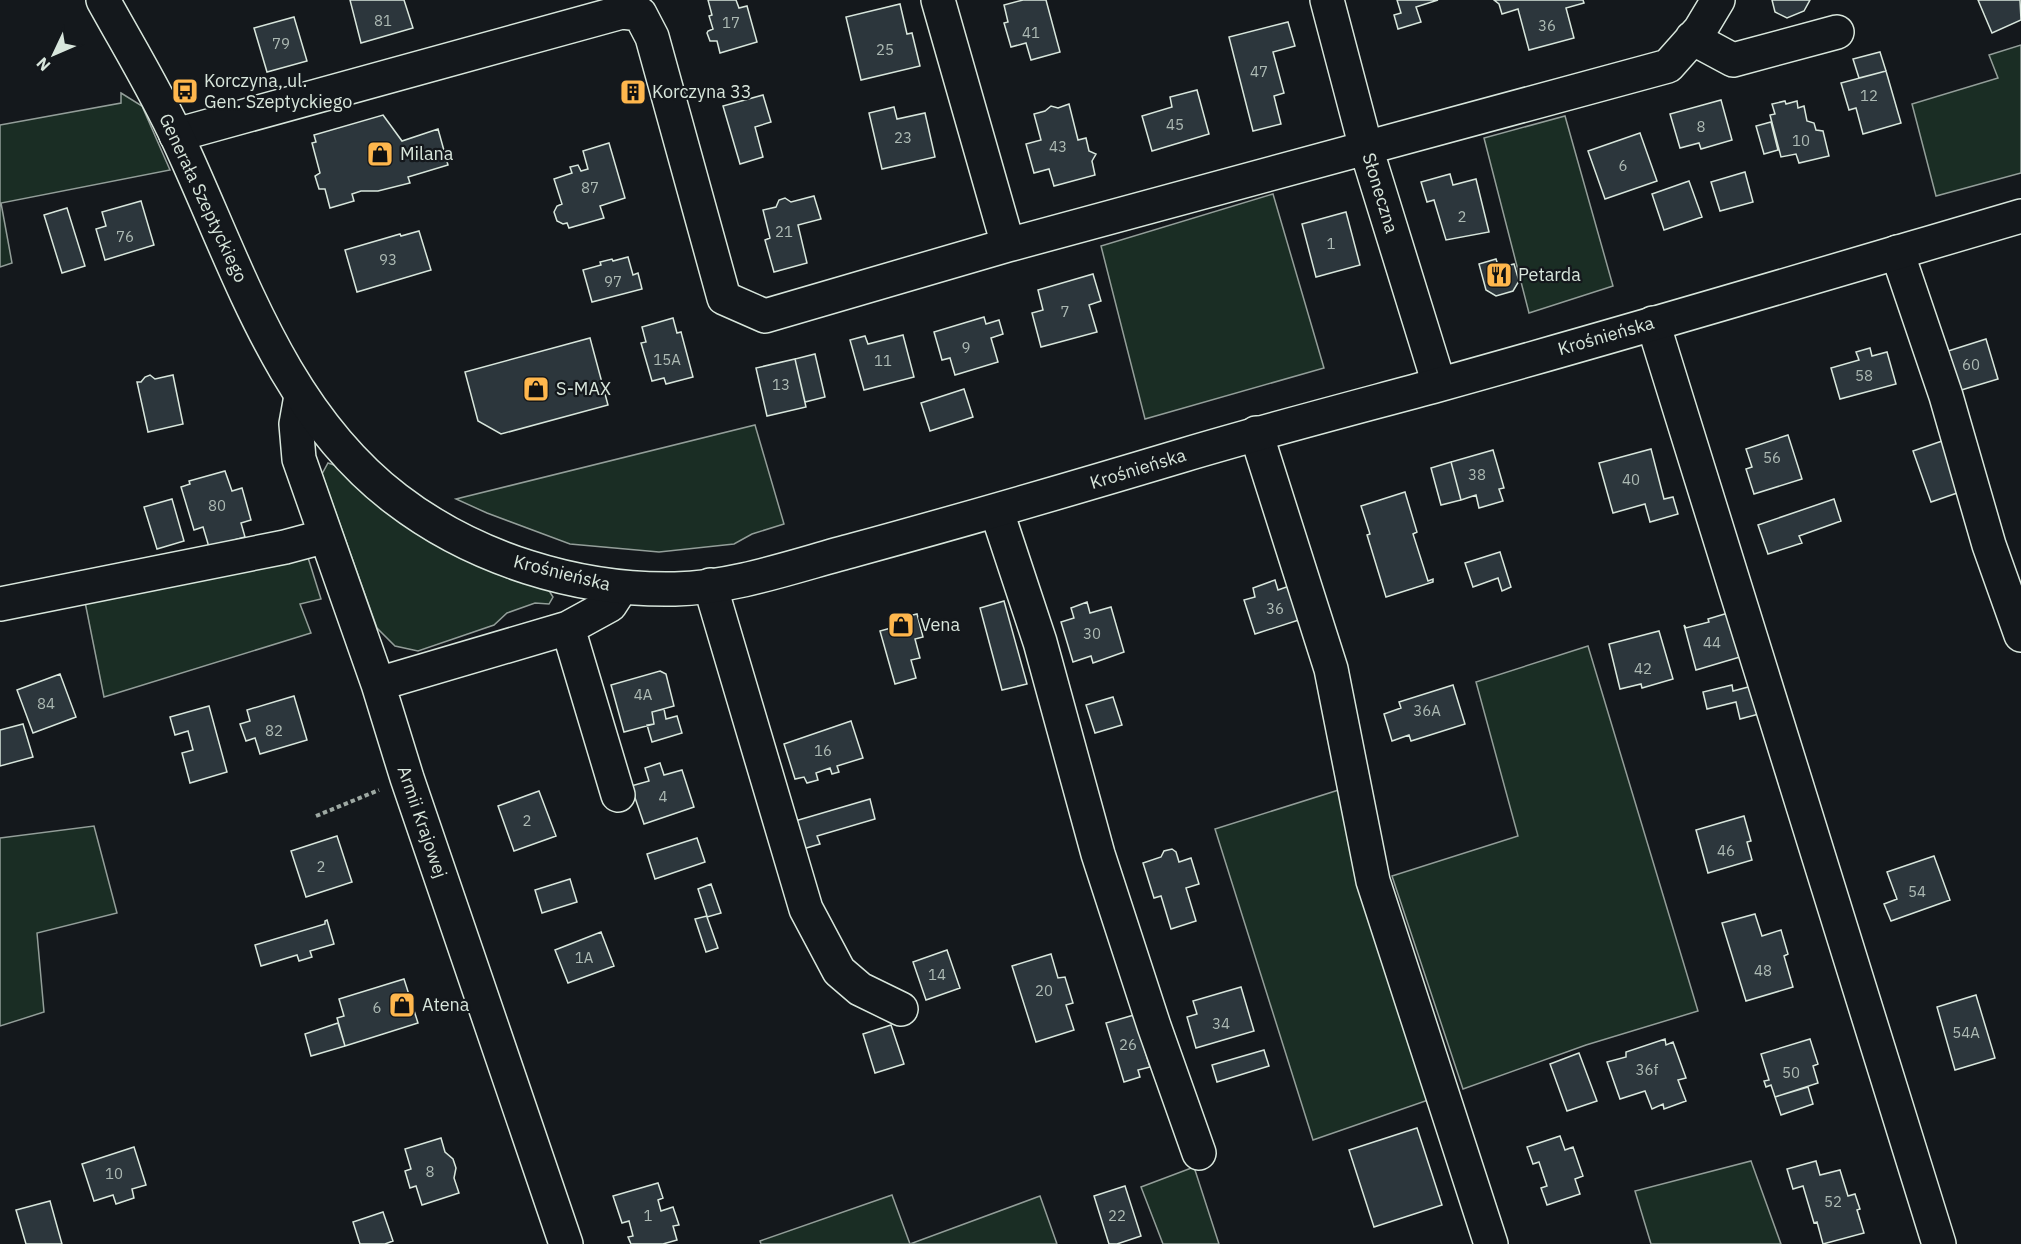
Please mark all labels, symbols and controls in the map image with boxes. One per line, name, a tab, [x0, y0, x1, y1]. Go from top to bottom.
house number: 81	[374, 11, 392, 30]
house number: 17	[722, 13, 740, 32]
house number: 36	[1538, 16, 1556, 35]
house number: 41	[1022, 23, 1040, 42]
north arrow	[24, 24, 84, 84]
house number: 79	[272, 34, 290, 53]
house number: 25	[876, 40, 894, 59]
text: N	[32, 53, 54, 76]
house number: 47	[1250, 62, 1268, 81]
place label: Korczyna, ul. Gen. Szeptyckiego	[204, 69, 352, 113]
bus stop icon: Korczyna, ul. Gen. Szeptyckiego	[170, 76, 200, 106]
building icon: Korczyna 33	[618, 77, 648, 107]
place label: Korczyna 33	[652, 80, 752, 103]
house number: 12	[1860, 86, 1878, 105]
street label: Generała Szeptyckiego	[154, 110, 253, 286]
house number: 45	[1166, 115, 1184, 134]
house number: 8	[1696, 117, 1706, 136]
house number: 23	[894, 128, 912, 147]
house number: 10	[1792, 131, 1810, 150]
house number: 43	[1049, 137, 1067, 156]
shop icon: Milana	[365, 139, 395, 169]
place label: Milana	[400, 142, 454, 165]
street label: Słoneczna	[1357, 150, 1404, 236]
house number: 6	[1618, 156, 1628, 175]
house number: 87	[581, 178, 599, 197]
house number: 2	[1457, 207, 1467, 226]
house number: 21	[775, 222, 793, 241]
house number: 76	[116, 227, 134, 246]
house number: 1	[1326, 234, 1336, 253]
house number: 93	[379, 250, 397, 269]
restaurant icon: Petarda	[1484, 260, 1514, 290]
place label: Petarda	[1518, 263, 1581, 286]
house number: 97	[604, 272, 622, 291]
house number: 7	[1060, 302, 1070, 321]
street label: Krośnieńska	[1555, 311, 1657, 360]
house number: 9	[961, 338, 971, 357]
house number: 15A	[653, 350, 681, 369]
house number: 11	[874, 351, 892, 370]
house number: 60	[1962, 355, 1980, 374]
house number: 58	[1855, 366, 1873, 385]
shop icon: S-MAX	[521, 374, 551, 404]
house number: 13	[772, 375, 790, 394]
place label: S-MAX	[556, 377, 611, 400]
street label: Krośnieńska	[1087, 443, 1189, 494]
house number: 56	[1763, 448, 1781, 467]
house number: 38	[1468, 465, 1486, 484]
house number: 40	[1622, 470, 1640, 489]
house number: 80	[208, 496, 226, 515]
street label: Krośnieńska	[511, 549, 613, 596]
house number: 36	[1266, 599, 1284, 618]
shop icon: Vena	[886, 610, 916, 640]
place label: Vena	[920, 613, 961, 636]
house number: 30	[1083, 624, 1101, 643]
house number: 44	[1703, 633, 1721, 652]
house number: 42	[1634, 659, 1652, 678]
house number: 4A	[634, 685, 653, 704]
house number: 84	[37, 694, 55, 713]
house number: 36A	[1413, 701, 1441, 720]
house number: 82	[265, 721, 283, 740]
house number: 16	[814, 741, 832, 760]
street label: Armii Krajowej	[393, 763, 452, 881]
house number: 4	[658, 787, 668, 806]
house number: 2	[522, 811, 532, 830]
house number: 46	[1717, 841, 1735, 860]
house number: 2	[316, 857, 326, 876]
house number: 54	[1908, 882, 1926, 901]
house number: 1A	[575, 948, 594, 967]
house number: 48	[1754, 961, 1772, 980]
house number: 14	[928, 965, 946, 984]
house number: 20	[1035, 981, 1053, 1000]
shop icon: Atena	[387, 990, 417, 1020]
place label: Atena	[422, 993, 470, 1016]
house number: 6	[372, 998, 382, 1017]
house number: 34	[1212, 1014, 1230, 1033]
house number: 54A	[1952, 1023, 1980, 1042]
house number: 26	[1119, 1035, 1137, 1054]
house number: 36f	[1636, 1060, 1659, 1079]
house number: 50	[1782, 1063, 1800, 1082]
house number: 8	[425, 1162, 435, 1181]
house number: 10	[105, 1164, 123, 1183]
house number: 52	[1824, 1192, 1842, 1211]
house number: 1	[643, 1206, 653, 1225]
house number: 22	[1108, 1206, 1126, 1225]

